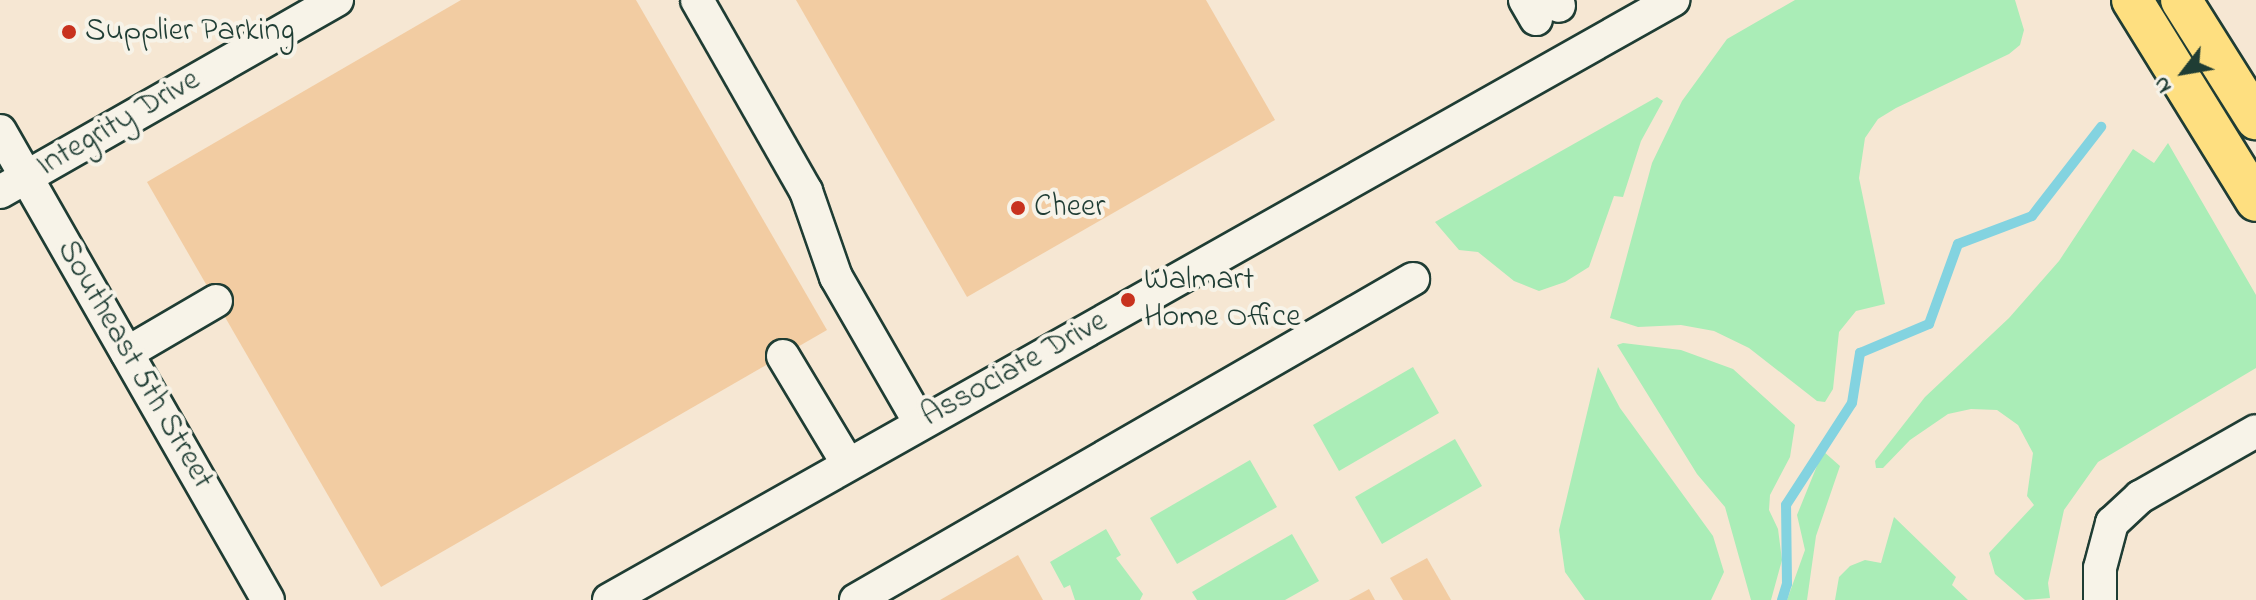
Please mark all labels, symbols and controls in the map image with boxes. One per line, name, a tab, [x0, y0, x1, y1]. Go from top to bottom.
place label: Supplier Parking	[85, 13, 295, 51]
marker: Supplier Parking	[60, 23, 78, 41]
north arrow	[2144, 32, 2224, 112]
street label: Integrity Drive	[31, 62, 207, 186]
text: N	[2146, 70, 2181, 99]
place label: Cheer	[1034, 189, 1105, 227]
marker: Cheer	[1009, 199, 1027, 217]
street label: Southeast 5th Street	[47, 234, 221, 496]
place label: Walmart Home Office	[1144, 263, 1301, 338]
marker: Walmart Home Office	[1119, 291, 1137, 309]
street label: Associate Drive	[916, 303, 1114, 437]

